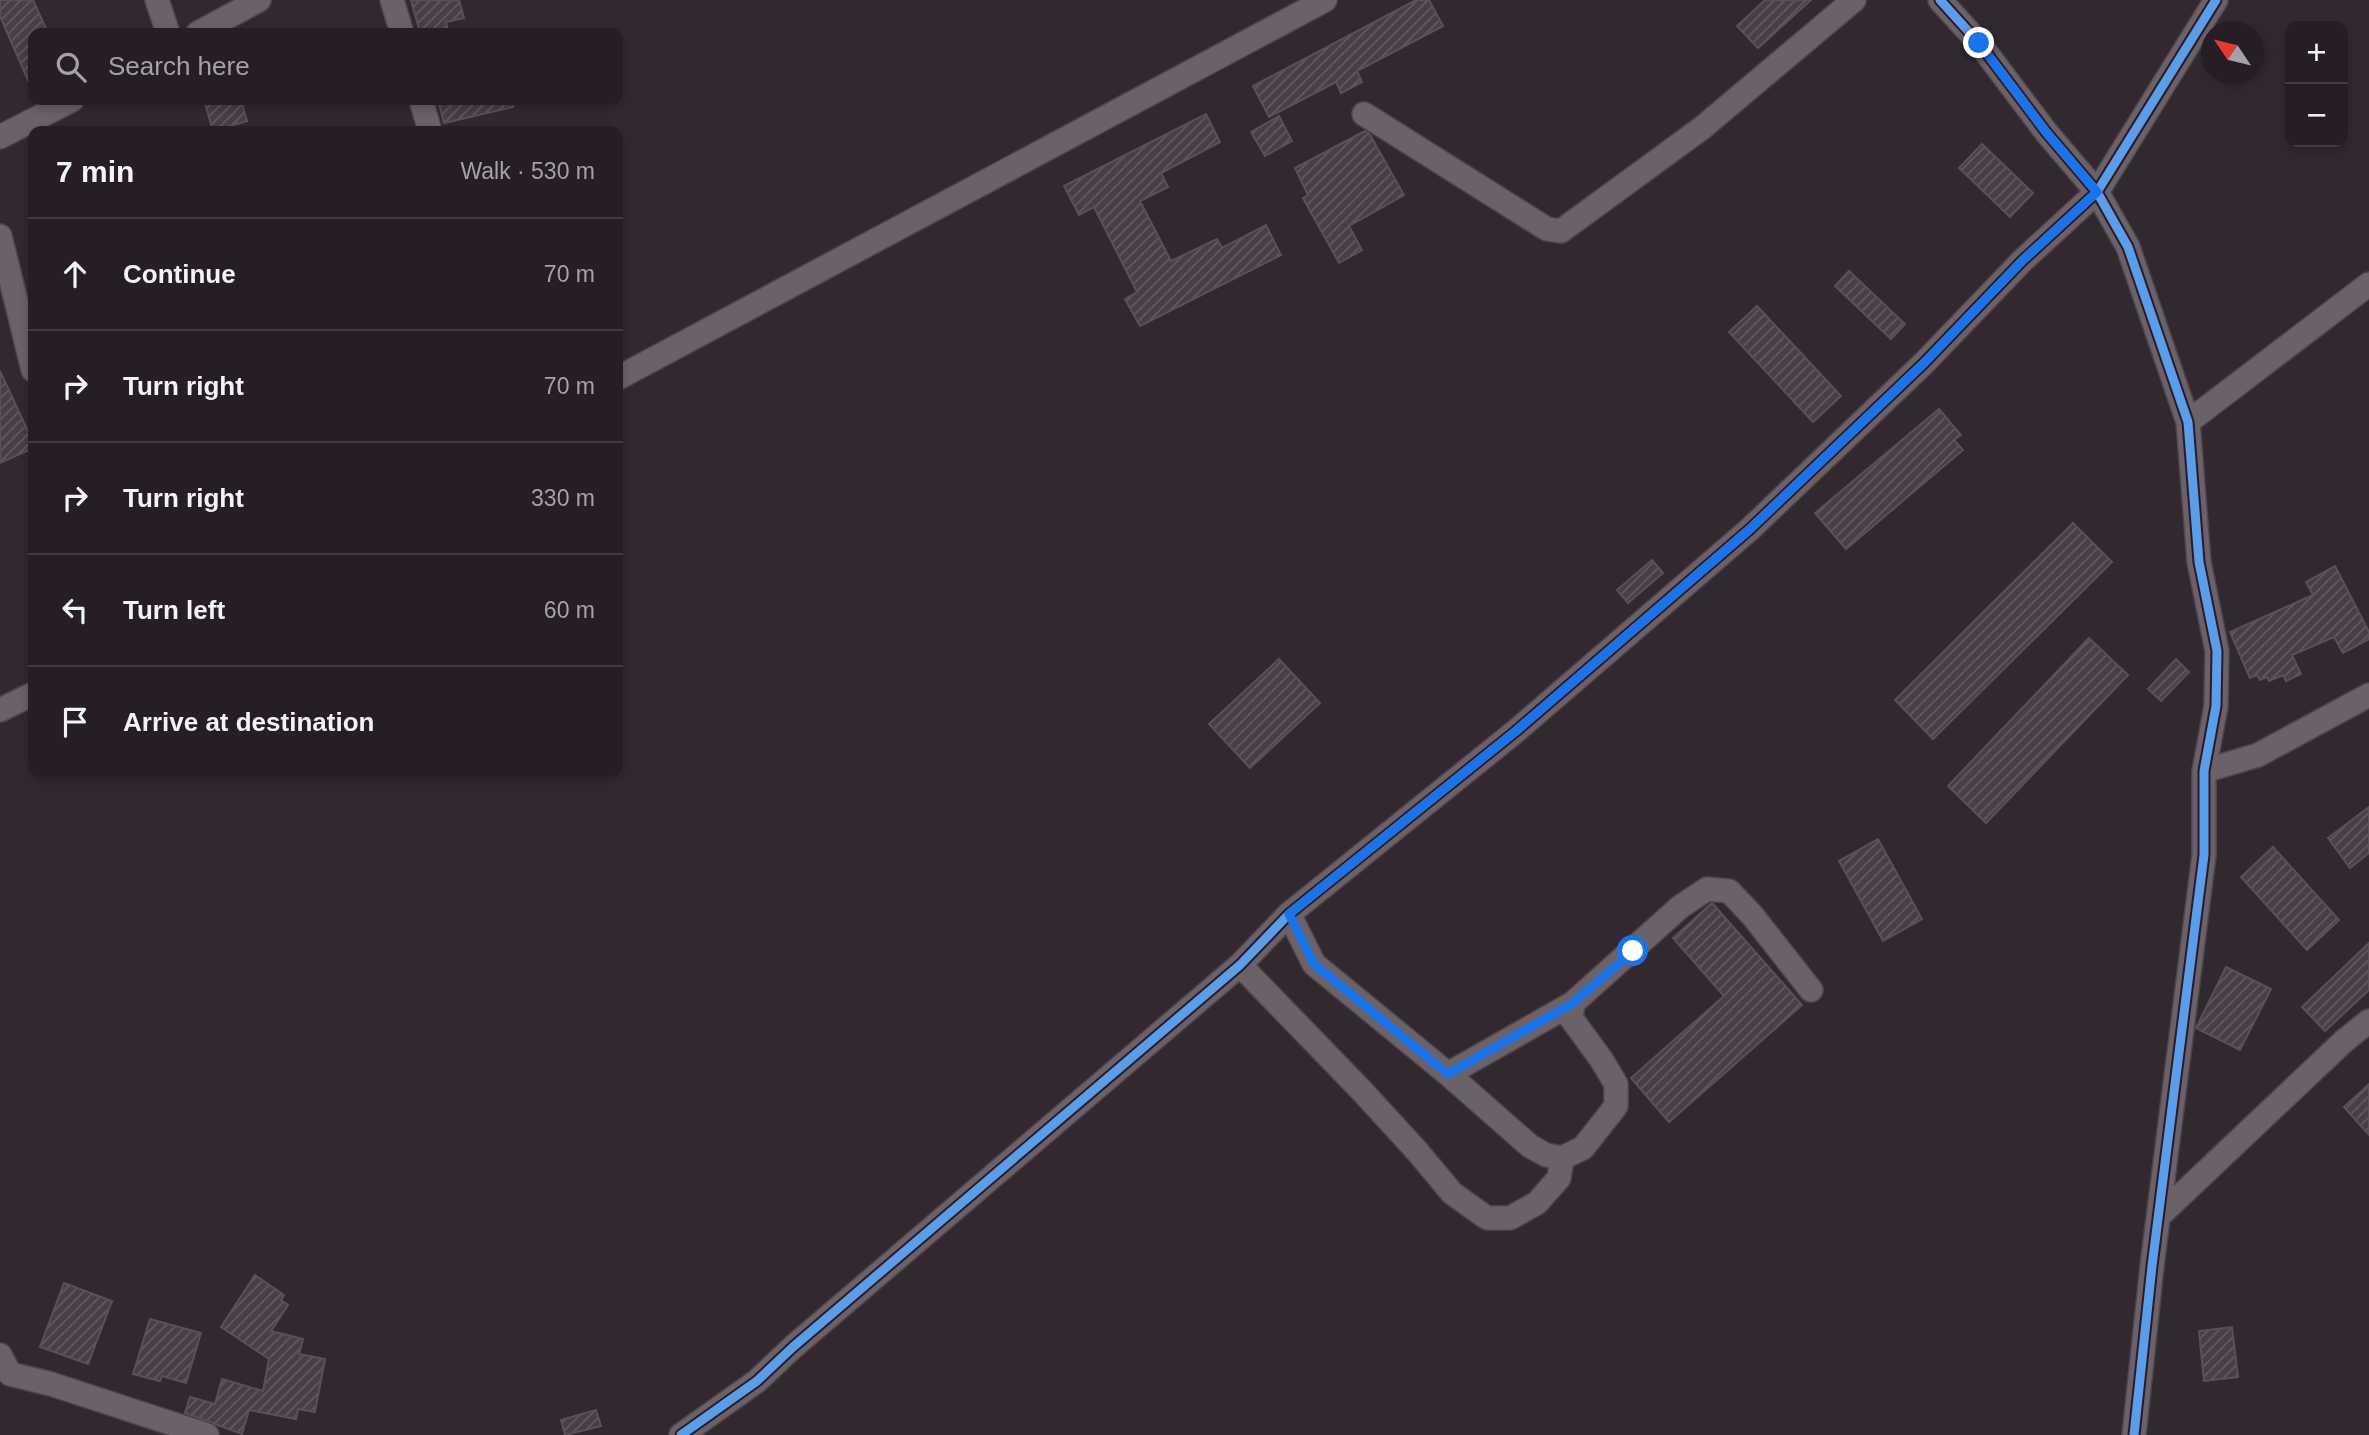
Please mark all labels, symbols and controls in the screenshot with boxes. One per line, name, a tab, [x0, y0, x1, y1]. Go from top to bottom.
north arrow	[2201, 21, 2264, 84]
map controls	[2285, 21, 2348, 147]
button: +	[2285, 21, 2348, 84]
route end	[1963, 27, 1994, 58]
search box	[28, 28, 623, 105]
icon: search	[52, 48, 90, 86]
text: Search here	[108, 51, 250, 81]
button: −	[2285, 84, 2348, 147]
text: 7 min	[56, 155, 134, 188]
text: Walk · 530 m	[460, 158, 595, 184]
icon: ahead	[56, 255, 94, 293]
text: Continue	[123, 259, 236, 289]
text: 70 m	[544, 261, 595, 287]
icon: right	[56, 367, 94, 405]
text: Turn right	[123, 371, 244, 401]
text: 70 m	[544, 373, 595, 399]
icon: right	[56, 479, 94, 517]
text: Turn right	[123, 483, 244, 513]
text: 330 m	[531, 485, 595, 511]
icon: left	[56, 591, 94, 629]
text: Turn left	[123, 595, 225, 625]
text: 60 m	[544, 597, 595, 623]
icon: arrive	[56, 703, 94, 741]
text: Arrive at destination	[123, 707, 374, 737]
route start	[1617, 935, 1648, 966]

